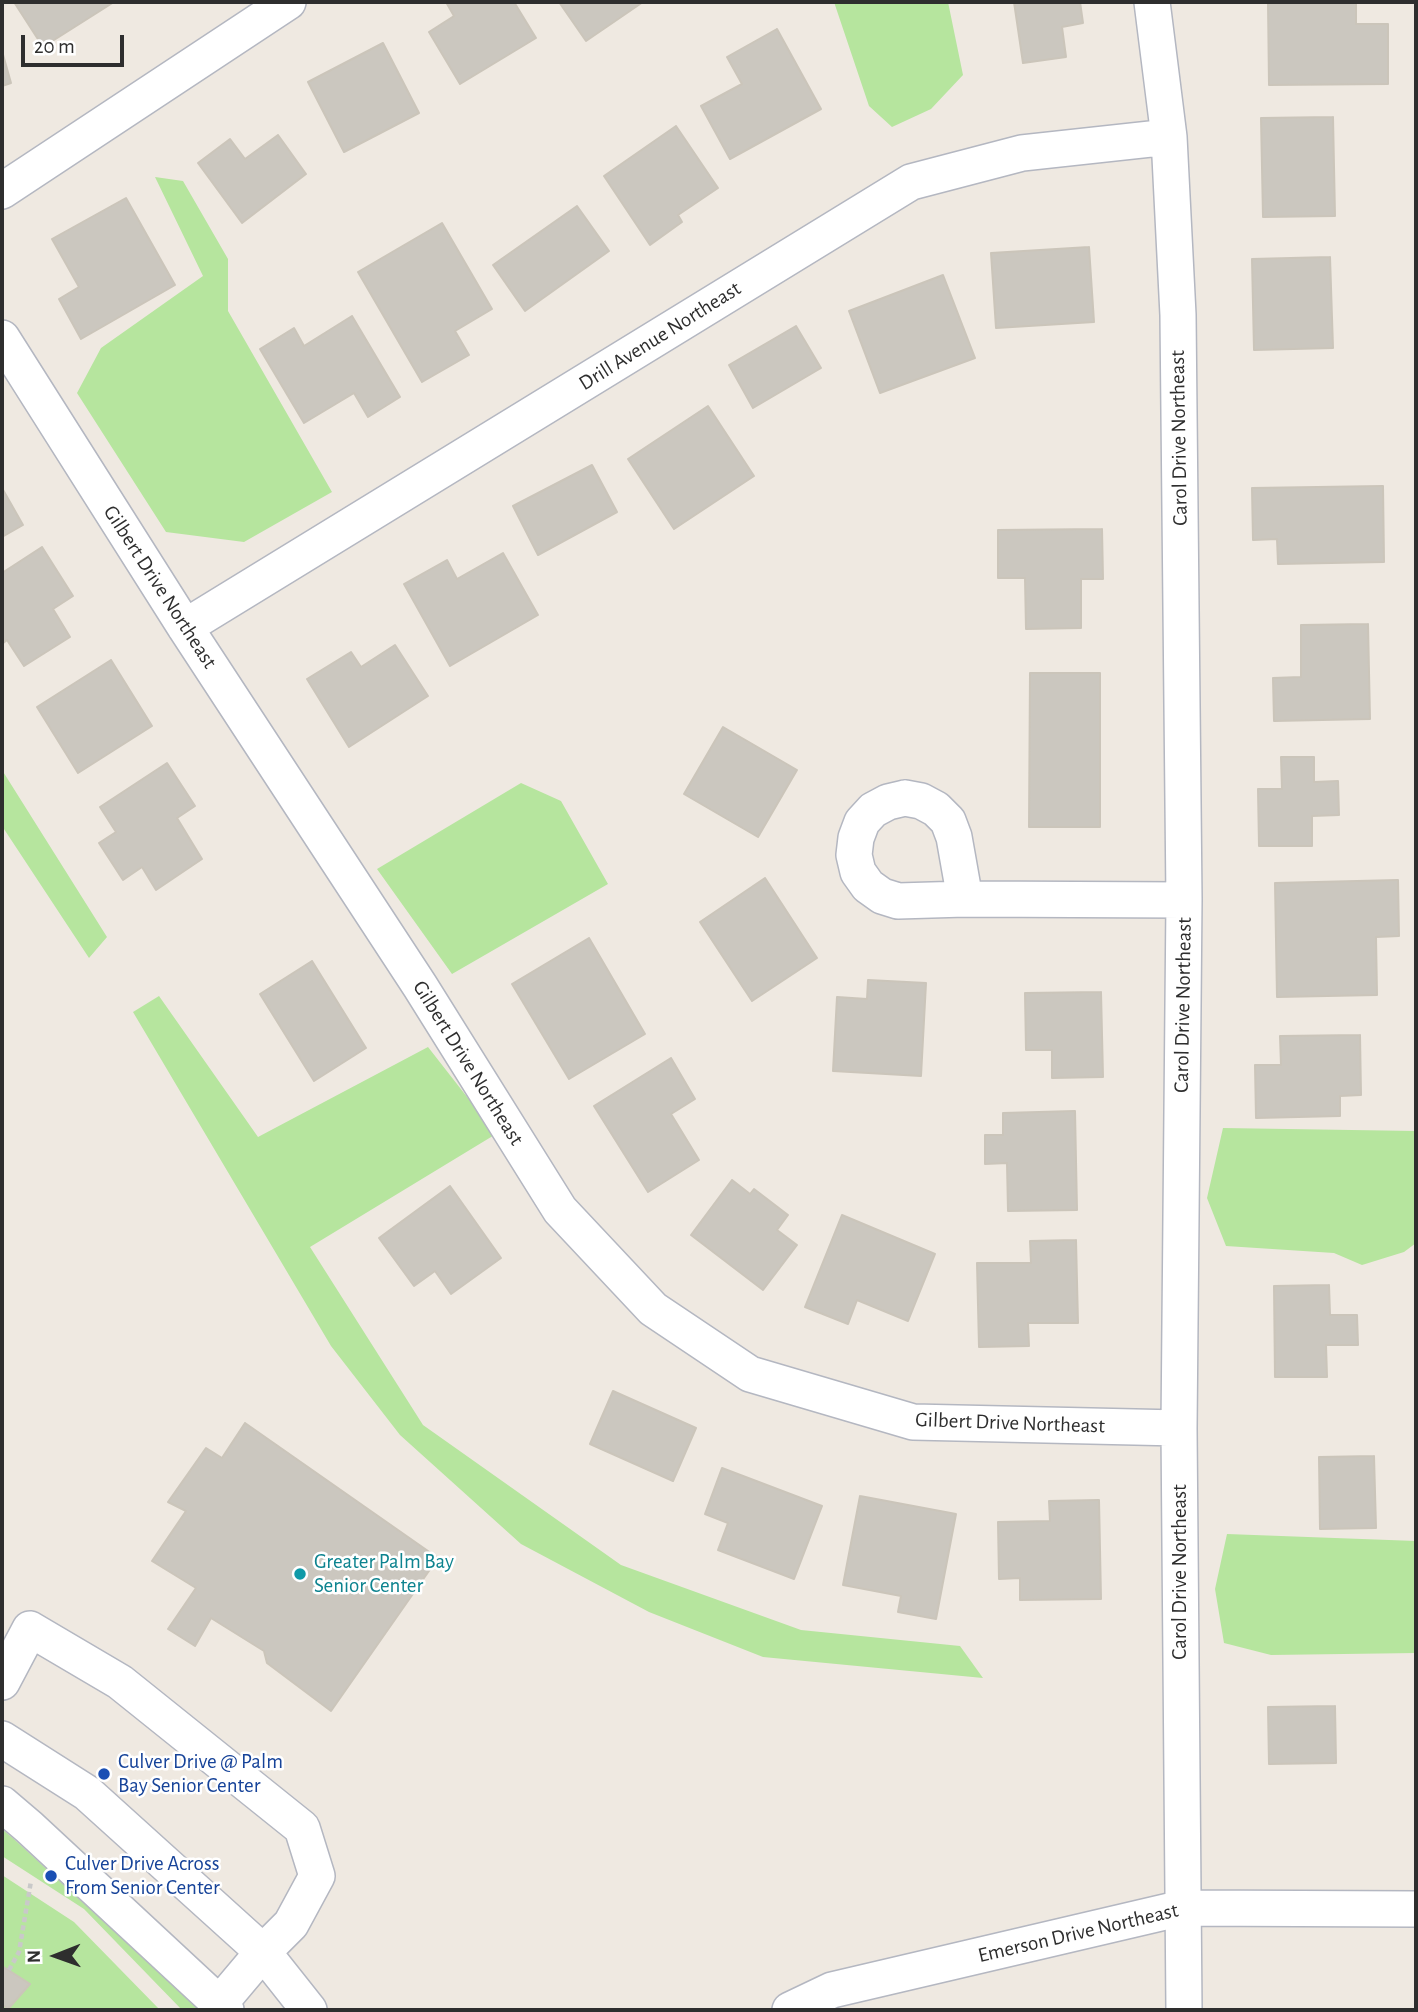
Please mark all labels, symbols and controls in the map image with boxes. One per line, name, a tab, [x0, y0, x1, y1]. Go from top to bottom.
scale bar	[24, 21, 128, 65]
text: 20 m	[34, 36, 75, 57]
street label: Drill Avenue Northeast	[574, 276, 746, 396]
street label: Carol Drive Northeast	[1165, 350, 1193, 526]
street label: Gilbert Drive Northeast	[98, 501, 222, 673]
street label: Carol Drive Northeast	[1169, 917, 1197, 1093]
street label: Gilbert Drive Northeast	[407, 976, 529, 1150]
street label: Gilbert Drive Northeast	[915, 1407, 1105, 1439]
street label: Carol Drive Northeast	[1167, 1484, 1193, 1660]
place label: Greater Palm Bay Senior Center	[314, 1549, 454, 1599]
marker: Greater Palm Bay Senior Center	[292, 1566, 308, 1582]
place label: Culver Drive @ Palm Bay Senior Center	[118, 1749, 283, 1799]
marker: Culver Drive @ Palm Bay Senior Center	[96, 1766, 112, 1782]
place label: Culver Drive Across From Senior Center	[65, 1851, 220, 1901]
marker: Culver Drive Across From Senior Center	[43, 1868, 59, 1884]
street label: Emerson Drive Northeast	[975, 1898, 1181, 1968]
north arrow	[21, 1921, 91, 1991]
text: N	[25, 1950, 44, 1963]

